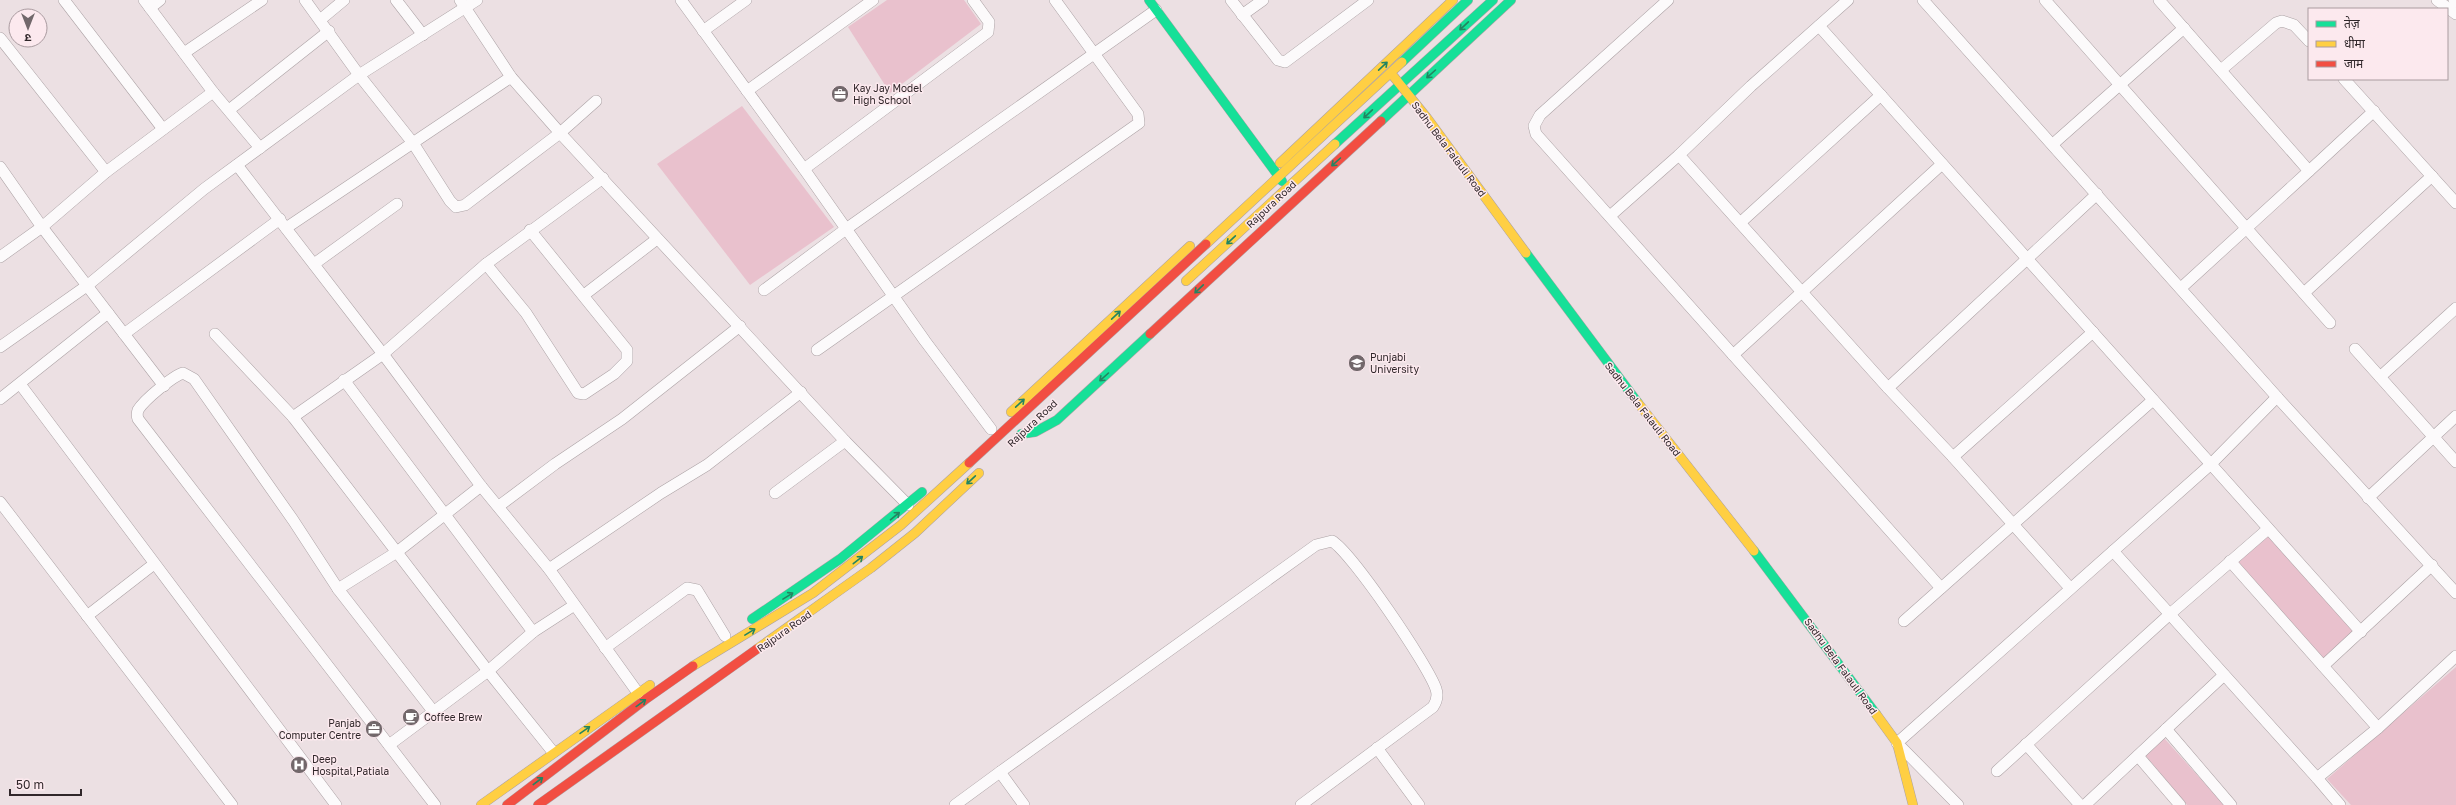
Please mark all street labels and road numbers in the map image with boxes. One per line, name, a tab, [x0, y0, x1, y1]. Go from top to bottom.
street label: Sadhu Bela Falauli Road	[1409, 99, 1489, 199]
street label: Rajpura Road	[1244, 178, 1298, 230]
street label: Sadhu Bela Falauli Road	[1603, 360, 1683, 458]
street label: Rajpura Road	[1005, 397, 1059, 449]
street label: Rajpura Road	[754, 608, 814, 654]
street label: Sadhu Bela Falauli Road	[1802, 616, 1880, 716]

